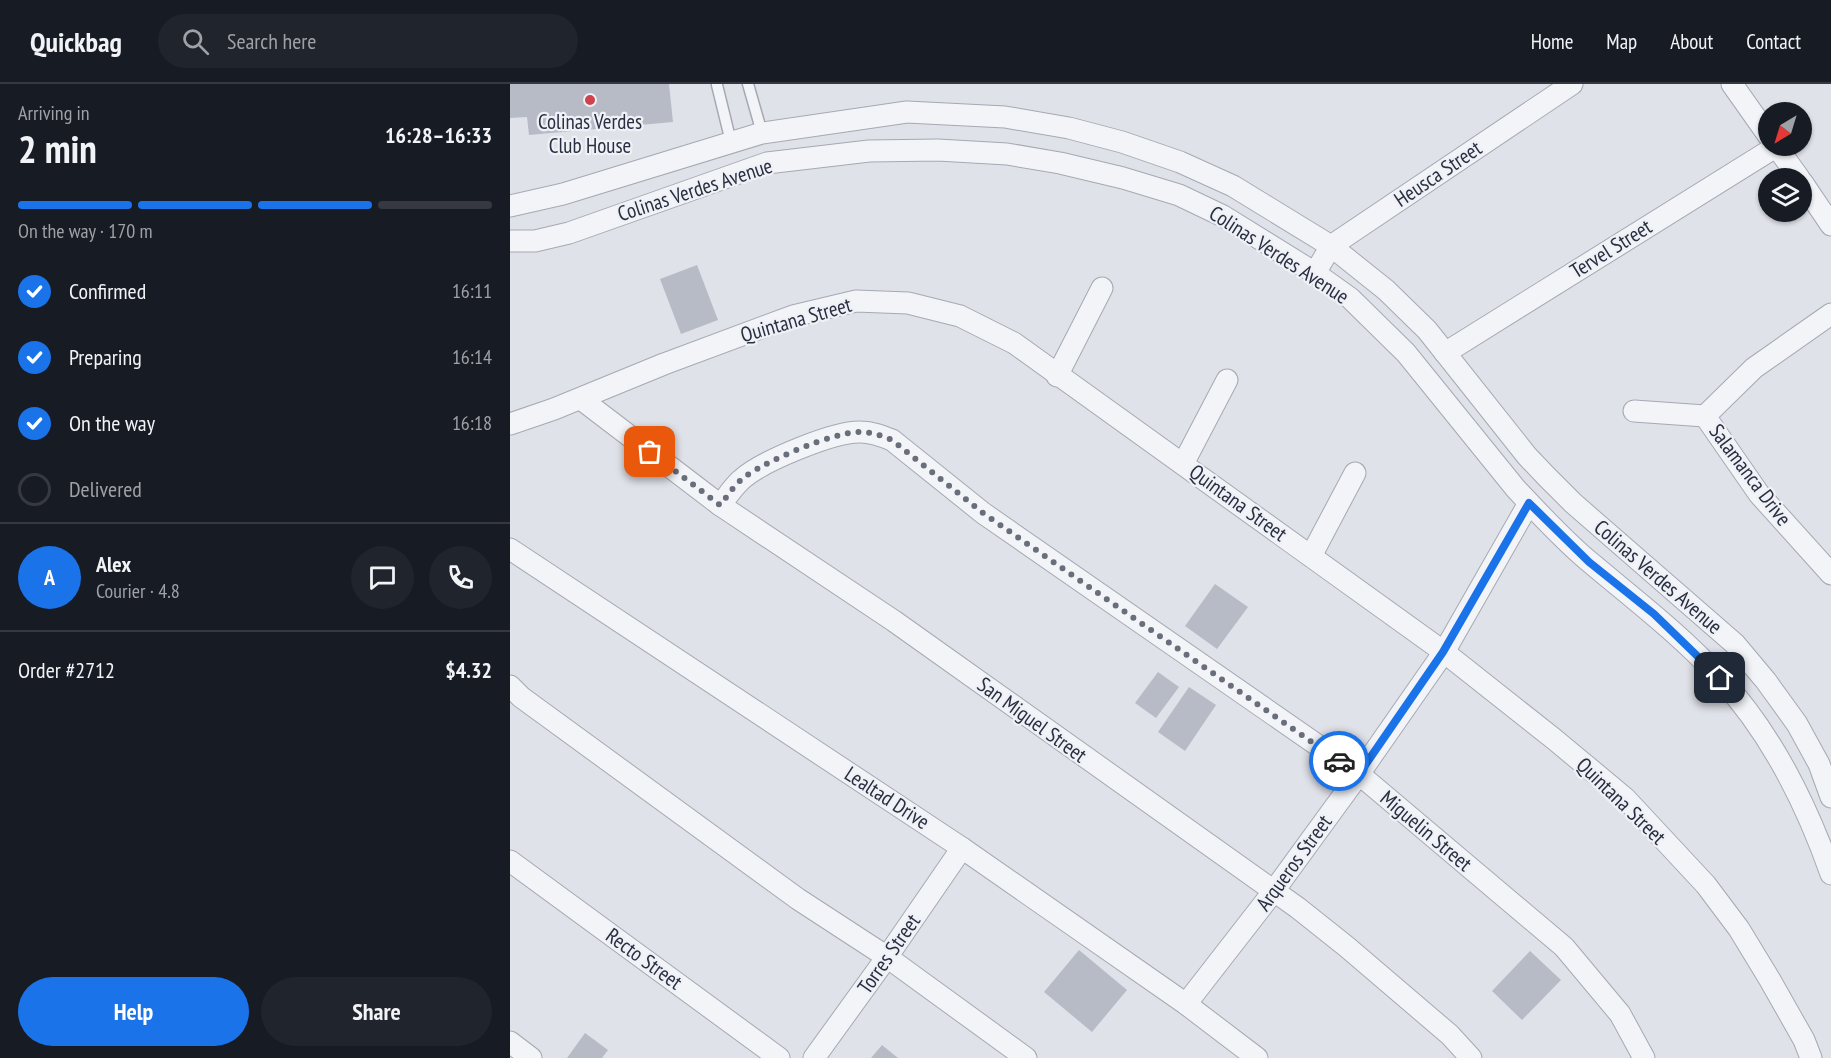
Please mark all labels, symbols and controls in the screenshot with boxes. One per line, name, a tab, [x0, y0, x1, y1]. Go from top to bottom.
search box	[158, 14, 578, 68]
text: Quickbag	[30, 23, 122, 60]
icon: search	[179, 25, 212, 58]
text: Search here	[227, 27, 316, 55]
text: Home	[1531, 28, 1573, 55]
text: Map	[1606, 28, 1637, 55]
text: About	[1670, 28, 1713, 55]
text: Contact	[1746, 28, 1801, 55]
marker: Colinas Verdes Club House	[583, 93, 597, 107]
text: Arriving in	[18, 100, 90, 126]
north arrow	[1758, 102, 1812, 156]
map controls	[1758, 102, 1812, 222]
place label: Colinas Verdes Club House	[538, 108, 642, 159]
text: 16:28–16:33	[385, 121, 492, 149]
text: 2 min	[18, 123, 97, 174]
street label: Heusca Street	[1389, 134, 1487, 213]
street label: Colinas Verdes Avenue	[614, 152, 776, 227]
button: layers	[1758, 168, 1812, 222]
street label: Colinas Verdes Avenue	[1204, 199, 1354, 310]
street label: Tervel Street	[1565, 213, 1657, 284]
text: On the way · 170 m	[18, 218, 153, 244]
icon: check	[18, 275, 51, 308]
text: Confirmed	[69, 277, 146, 305]
text: 16:11	[452, 278, 492, 304]
street label: Quintana Street	[737, 291, 855, 348]
icon: check	[18, 341, 51, 374]
text: Preparing	[69, 343, 142, 371]
text: 16:14	[452, 344, 492, 370]
icon: check	[18, 407, 51, 440]
text: On the way	[69, 409, 155, 437]
text: 16:18	[452, 410, 492, 436]
street label: Salamanca Drive	[1703, 418, 1797, 531]
pin	[624, 426, 675, 477]
icon: bag	[633, 435, 666, 468]
street label: Quintana Street	[1184, 458, 1293, 547]
text: Delivered	[69, 475, 142, 503]
street label: Colinas Verdes Avenue	[1589, 514, 1728, 640]
button: chat	[351, 546, 414, 609]
button: phone	[429, 546, 492, 609]
text: Alex	[96, 550, 131, 578]
text: A	[44, 563, 55, 591]
text: Courier · 4.8	[96, 578, 180, 604]
pin	[1694, 652, 1745, 703]
text: Order #2712	[18, 656, 115, 684]
text: $4.32	[445, 656, 492, 684]
icon: home	[1703, 661, 1736, 694]
street label: San Miguel Street	[972, 671, 1092, 768]
courier	[1309, 731, 1369, 791]
icon: car	[1323, 745, 1356, 778]
street label: Quintana Street	[1571, 751, 1672, 850]
street label: Lealtad Drive	[840, 760, 935, 835]
street label: Miguelin Street	[1375, 784, 1478, 877]
street label: Arqueros Street	[1250, 809, 1338, 916]
street label: Torres Street	[851, 908, 926, 999]
street label: Recto Street	[601, 922, 688, 995]
button: Help	[18, 977, 249, 1046]
button: Share	[261, 977, 492, 1046]

